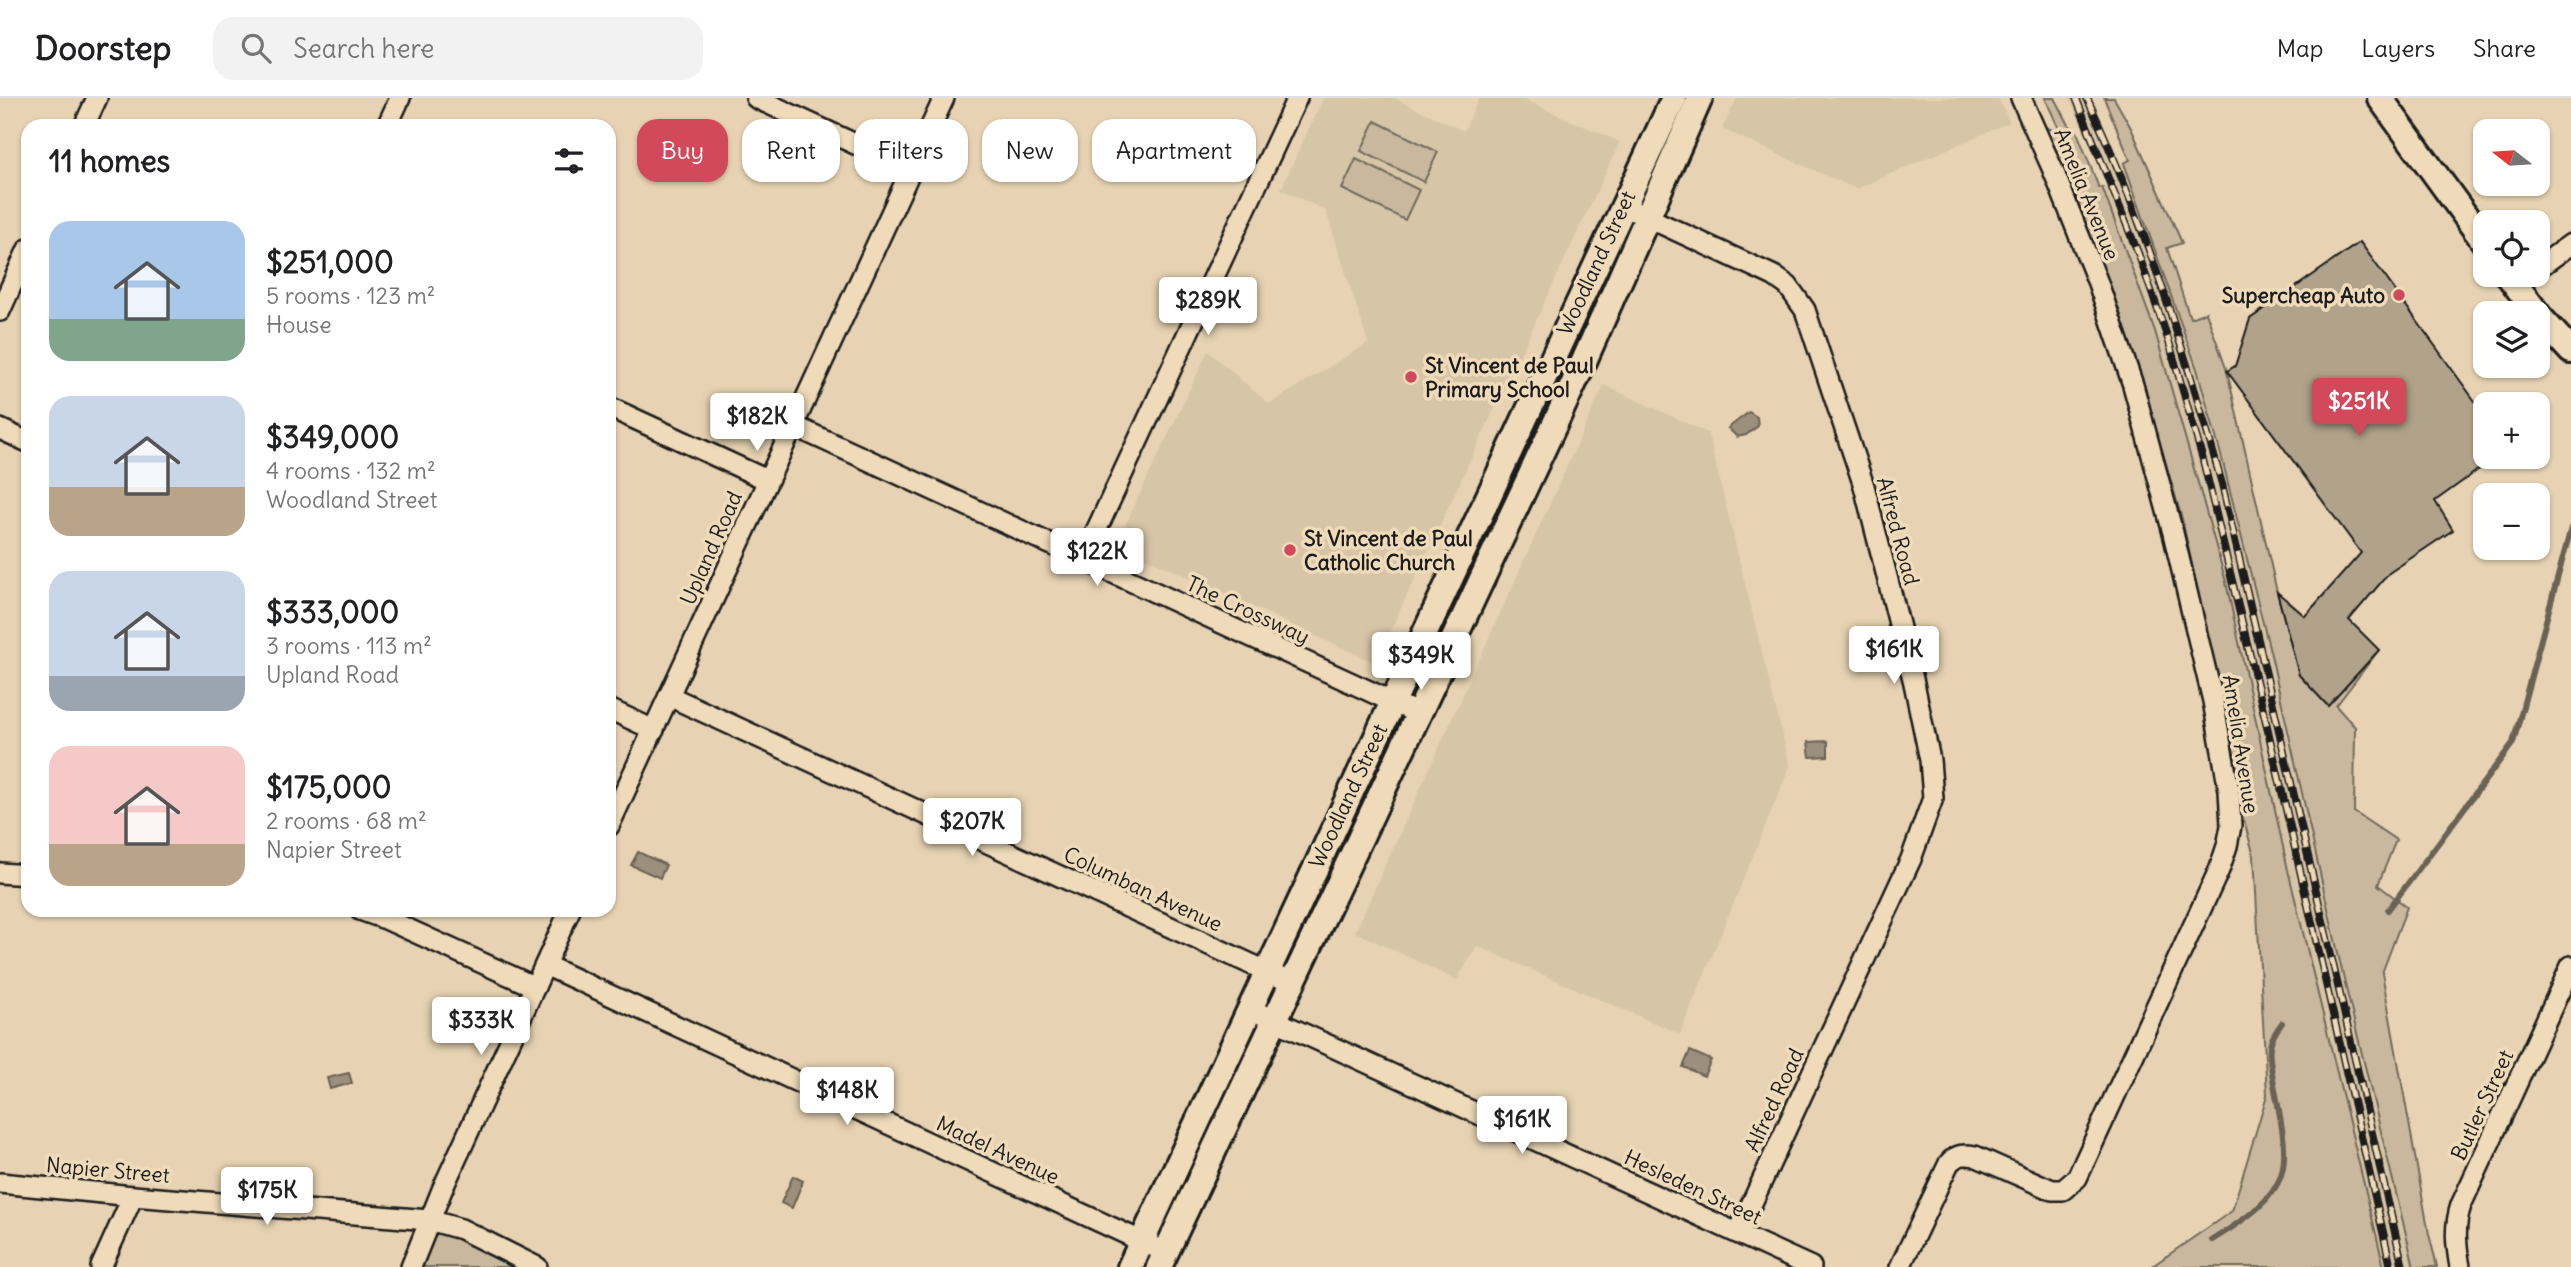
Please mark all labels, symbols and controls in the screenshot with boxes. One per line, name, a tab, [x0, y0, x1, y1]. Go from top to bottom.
search box	[213, 17, 703, 80]
text: Doorstep	[35, 27, 171, 69]
icon: search	[237, 29, 275, 67]
text: Search here	[293, 32, 434, 65]
text: Map	[2277, 33, 2323, 63]
text: Layers	[2361, 33, 2435, 63]
text: Share	[2473, 33, 2536, 63]
chip: Buy	[637, 119, 728, 182]
chip: Rent	[742, 119, 840, 182]
chip: Filters	[854, 119, 968, 182]
chip: New	[982, 119, 1078, 182]
chip: Apartment	[1092, 119, 1256, 182]
north arrow	[2473, 119, 2550, 196]
map controls	[2473, 119, 2550, 560]
street label: Amelia Avenue	[2048, 124, 2126, 264]
text: 11 homes	[49, 142, 170, 180]
icon: filters	[550, 142, 588, 180]
street label: Woodland Street	[1551, 186, 1641, 340]
button: locate	[2473, 210, 2550, 287]
text: $251,000	[266, 243, 394, 281]
icon: home	[105, 249, 189, 333]
pin: $289K	[1159, 278, 1257, 337]
text: 5 rooms · 123 m²	[266, 281, 435, 310]
place label: Supercheap Auto	[2222, 282, 2385, 309]
text: $289K	[1175, 285, 1241, 314]
marker: Supercheap Auto	[2391, 287, 2407, 303]
button: layers	[2473, 301, 2550, 378]
text: House	[266, 310, 332, 339]
place label: St Vincent de Paul Primary School	[1425, 352, 1594, 403]
marker: St Vincent de Paul Primary School	[1403, 369, 1419, 385]
pin: $251K	[2310, 378, 2408, 438]
text: $251K	[2328, 386, 2390, 415]
button: +	[2473, 392, 2550, 469]
pin: $182K	[708, 394, 806, 453]
text: $182K	[726, 401, 788, 430]
text: $349,000	[266, 418, 399, 456]
icon: home	[105, 424, 189, 508]
text: 4 rooms · 132 m²	[266, 456, 436, 485]
street label: Alfred Road	[1871, 474, 1925, 588]
button: −	[2473, 483, 2550, 560]
text: Woodland Street	[266, 485, 437, 514]
street label: Upland Road	[674, 487, 748, 609]
place label: St Vincent de Paul Catholic Church	[1304, 525, 1473, 576]
pin: $122K	[1048, 528, 1146, 588]
text: $122K	[1067, 536, 1127, 565]
marker: St Vincent de Paul Catholic Church	[1282, 542, 1298, 558]
street label: The Crossway	[1182, 570, 1314, 650]
text: $333,000	[266, 593, 399, 631]
icon: home	[105, 599, 189, 683]
pin: $161K	[1845, 626, 1943, 686]
text: 3 rooms · 113 m²	[266, 631, 432, 660]
pin: $349K	[1372, 632, 1470, 692]
text: $161K	[1865, 634, 1923, 663]
text: $349K	[1388, 640, 1454, 669]
text: Upland Road	[266, 660, 399, 689]
street label: Amelia Avenue	[2217, 673, 2265, 815]
street label: Woodland Street	[1303, 719, 1393, 873]
text: $175,000	[266, 768, 392, 806]
icon: home	[105, 774, 189, 858]
pin: $207K	[923, 798, 1021, 858]
text: 2 rooms · 68 m²	[266, 806, 427, 835]
text: $207K	[939, 806, 1005, 835]
text: Napier Street	[266, 835, 402, 864]
street label: Columban Avenue	[1059, 840, 1227, 938]
pin: $333K	[432, 998, 530, 1057]
text: $333K	[448, 1005, 514, 1034]
street label: Alfred Road	[1738, 1044, 1810, 1156]
street label: Butler Street	[2445, 1045, 2519, 1165]
pin: $148K	[798, 1068, 896, 1127]
text: $148K	[816, 1075, 878, 1104]
pin: $161K	[1473, 1096, 1571, 1156]
text: $161K	[1493, 1104, 1551, 1133]
street label: Madel Avenue	[932, 1110, 1064, 1190]
street label: Hesleden Street	[1620, 1143, 1766, 1231]
street label: Napier Street	[45, 1151, 171, 1189]
pin: $175K	[218, 1168, 316, 1227]
text: $175K	[237, 1175, 297, 1204]

